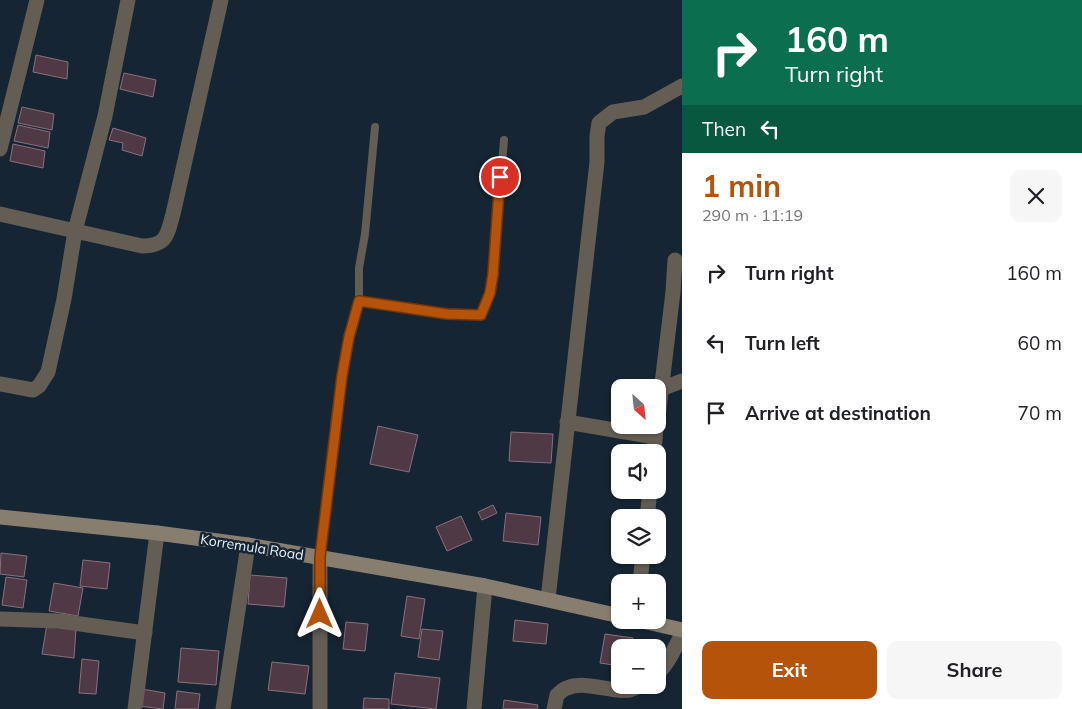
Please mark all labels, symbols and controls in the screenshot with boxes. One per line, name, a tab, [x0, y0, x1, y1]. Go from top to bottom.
text: 160 m	[785, 17, 889, 61]
icon: right	[702, 20, 767, 85]
text: Turn right	[785, 60, 883, 88]
icon: left	[756, 115, 784, 143]
text: Then	[702, 117, 746, 141]
pin	[479, 156, 521, 198]
icon: arrive	[486, 163, 514, 191]
text: 1 min	[702, 167, 781, 205]
button: close	[1010, 170, 1062, 222]
text: 290 m · 11:19	[702, 205, 803, 225]
icon: right	[702, 259, 730, 287]
text: Turn right	[745, 261, 834, 285]
text: 160 m	[1006, 261, 1062, 285]
icon: left	[702, 329, 730, 357]
text: Turn left	[745, 331, 820, 355]
text: 60 m	[1018, 331, 1062, 355]
north arrow	[611, 379, 666, 434]
map controls	[611, 379, 666, 694]
icon: arrive	[702, 399, 730, 427]
text: Arrive at destination	[745, 401, 931, 425]
text: 70 m	[1018, 401, 1062, 425]
button: sound	[611, 444, 666, 499]
button: layers	[611, 509, 666, 564]
street label: Korremula Road	[199, 530, 305, 564]
button: +	[611, 574, 666, 629]
position arrow	[293, 587, 345, 639]
button: −	[611, 639, 666, 694]
button: Exit	[702, 641, 877, 699]
button: Share	[887, 641, 1062, 699]

